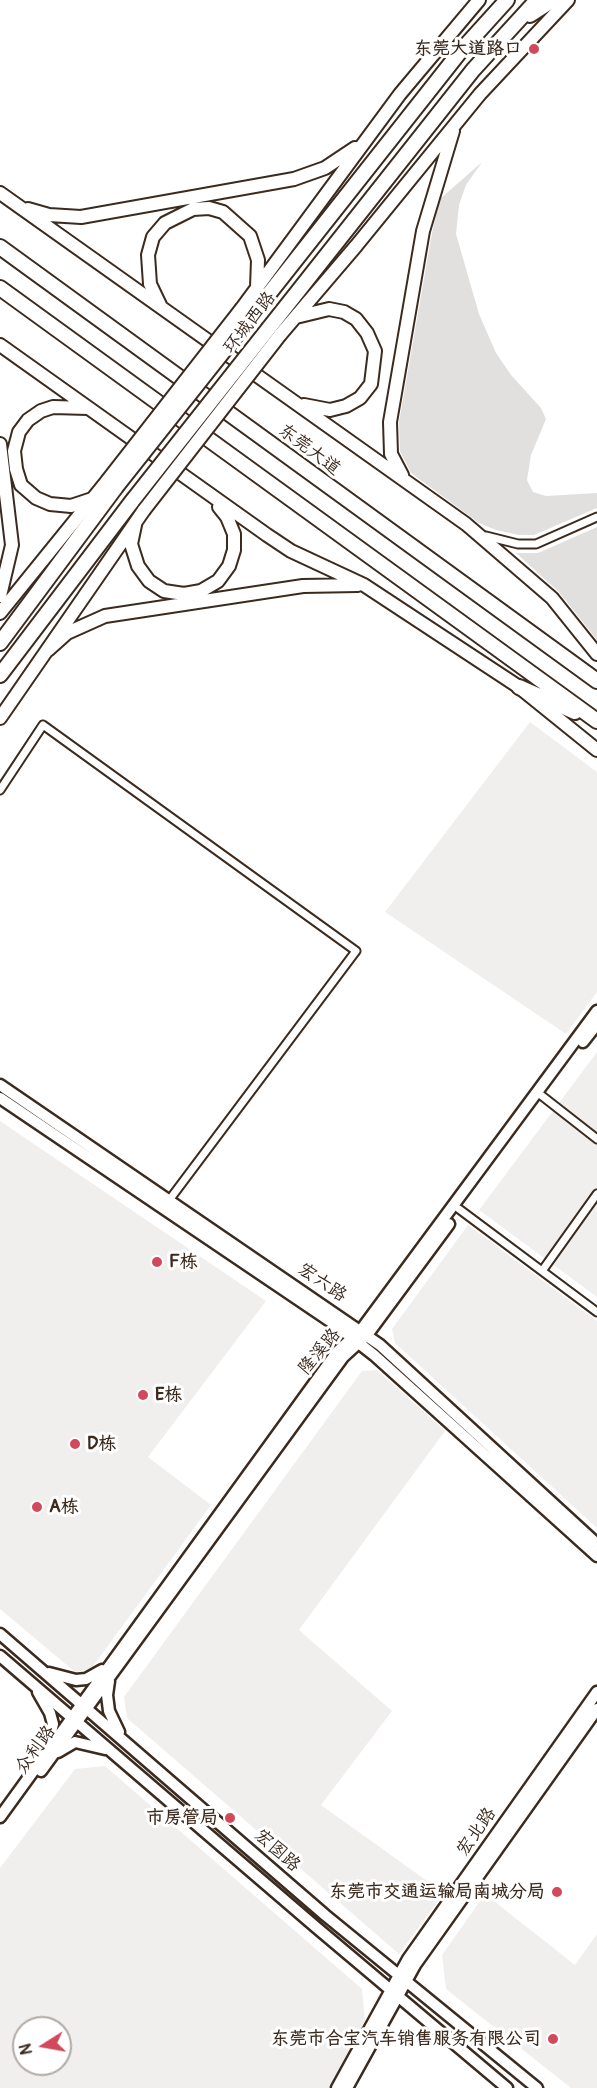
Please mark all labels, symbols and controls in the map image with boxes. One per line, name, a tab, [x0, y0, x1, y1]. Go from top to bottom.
place label: 东莞大道路口	[414, 38, 522, 60]
marker: 东莞大道路口	[527, 42, 541, 56]
street label: 环城西路	[219, 288, 281, 358]
street label: 东莞大道	[274, 420, 344, 480]
place label: F栋	[169, 1251, 198, 1273]
marker: F栋	[150, 1255, 164, 1269]
street label: 宏六路	[294, 1259, 350, 1307]
street label: 隆溪路	[294, 1324, 346, 1380]
place label: E栋	[155, 1384, 182, 1406]
marker: E栋	[136, 1388, 150, 1402]
place label: D栋	[87, 1433, 116, 1455]
marker: D栋	[68, 1437, 82, 1451]
place label: A栋	[49, 1496, 79, 1518]
marker: A栋	[30, 1500, 44, 1514]
street label: 众利路	[11, 1722, 61, 1778]
street label: 宏北路	[453, 1804, 501, 1860]
place label: 市房管局	[146, 1807, 218, 1829]
marker: 市房管局	[223, 1811, 237, 1825]
street label: 宏图路	[250, 1825, 304, 1877]
place label: 东莞市交通运输局南城分局	[329, 1881, 545, 1903]
marker: 东莞市交通运输局南城分局	[550, 1885, 564, 1899]
north arrow	[12, 2016, 72, 2076]
place label: 东莞市合宝汽车销售服务有限公司	[271, 2028, 541, 2050]
marker: 东莞市合宝汽车销售服务有限公司	[546, 2032, 560, 2046]
text: N	[15, 2042, 37, 2056]

